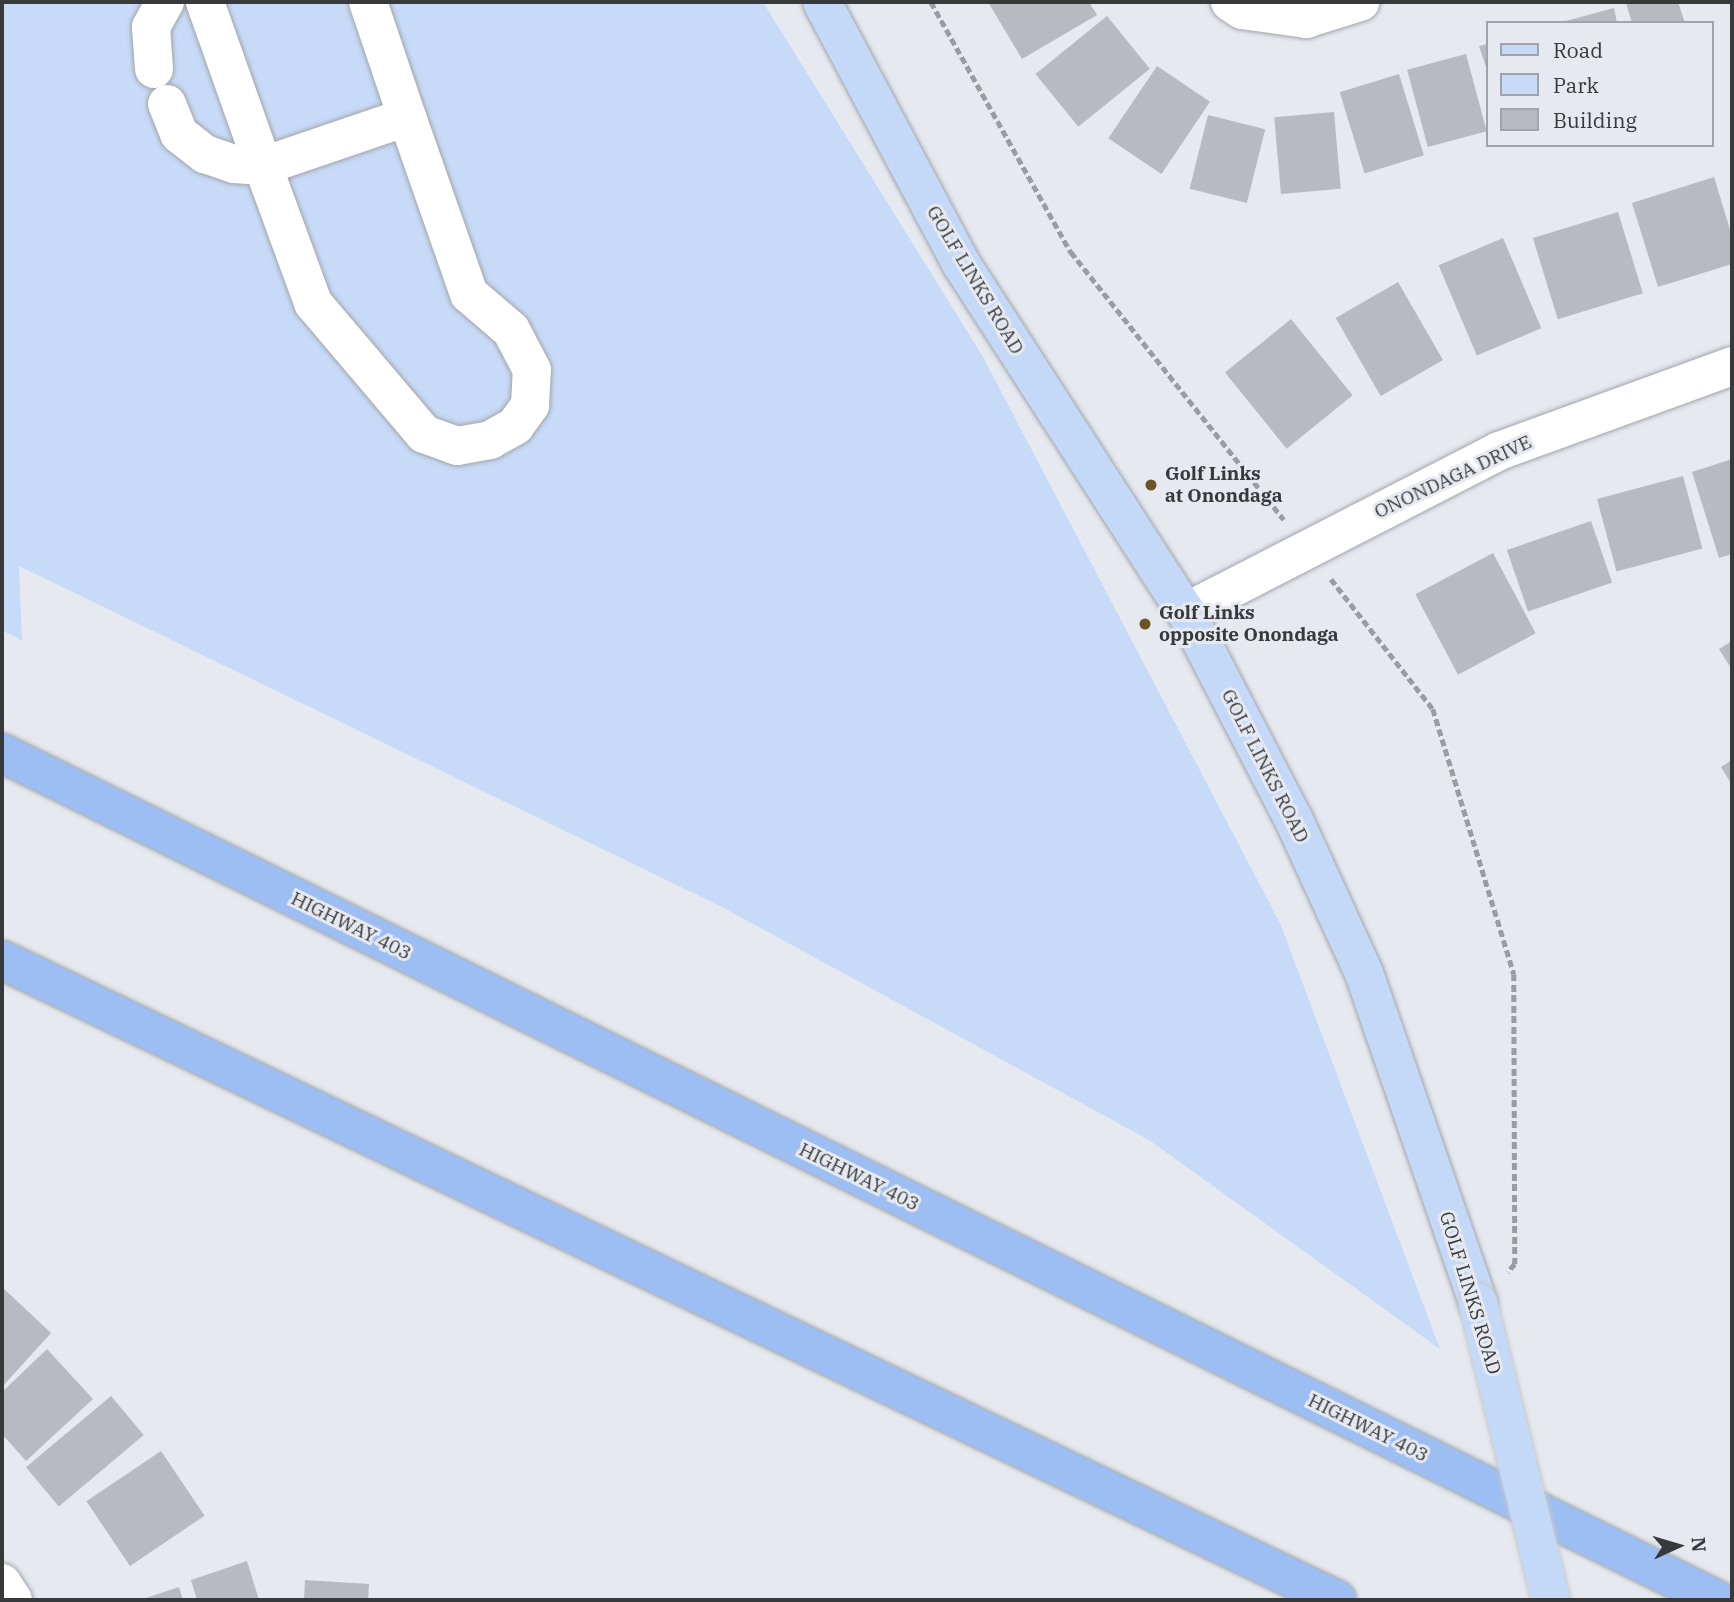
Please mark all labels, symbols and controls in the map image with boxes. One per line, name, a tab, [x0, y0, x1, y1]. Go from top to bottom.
legend	[1486, 21, 1713, 147]
text: Road	[1553, 36, 1603, 64]
text: Park	[1553, 71, 1599, 99]
text: Building	[1553, 106, 1637, 134]
street label: GOLF LINKS ROAD	[922, 202, 1028, 358]
street label: ONONDAGA DRIVE	[1371, 431, 1535, 523]
place label: Golf Links at Onondaga	[1165, 463, 1282, 507]
marker: Golf Links at Onondaga	[1143, 477, 1159, 493]
place label: Golf Links opposite Onondaga	[1159, 602, 1339, 646]
marker: Golf Links opposite Onondaga	[1137, 616, 1153, 632]
street label: GOLF LINKS ROAD	[1216, 685, 1314, 847]
street label: HIGHWAY 403	[287, 887, 415, 965]
street label: HIGHWAY 403	[795, 1138, 923, 1216]
street label: GOLF LINKS ROAD	[1434, 1209, 1506, 1377]
street label: HIGHWAY 403	[1304, 1389, 1432, 1467]
north arrow	[1643, 1511, 1713, 1581]
text: N	[1686, 1536, 1711, 1553]

